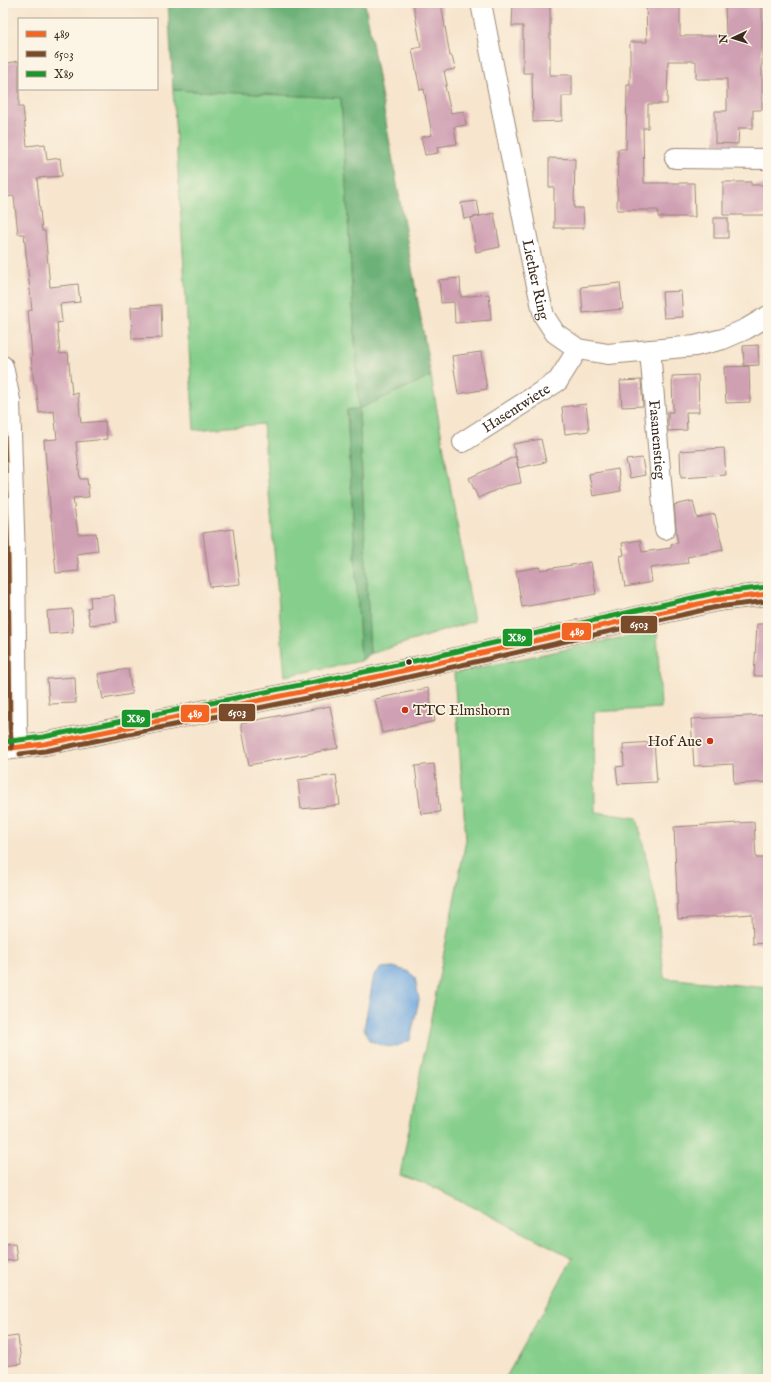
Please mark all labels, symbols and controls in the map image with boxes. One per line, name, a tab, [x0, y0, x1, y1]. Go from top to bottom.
legend	[18, 18, 158, 90]
north arrow	[713, 18, 753, 58]
text: 489	[54, 27, 70, 42]
text: N	[717, 33, 731, 45]
text: 6503	[54, 47, 74, 62]
text: X89	[54, 67, 74, 82]
street label: Liether Ring	[518, 238, 554, 322]
street label: Hasentwiete	[478, 379, 554, 437]
street label: Fasanenstieg	[645, 399, 670, 481]
line badge: 6503	[620, 615, 658, 634]
text: 6503	[630, 618, 648, 632]
line badge: 489	[561, 622, 592, 641]
text: 489	[569, 625, 584, 639]
line badge: X89	[502, 628, 533, 647]
text: X89	[507, 631, 526, 645]
unlabelled marker	[404, 657, 414, 667]
place label: TTC Elmshorn	[413, 701, 510, 720]
line badge: 6503	[218, 703, 256, 722]
line badge: 489	[180, 704, 210, 723]
marker: TTC Elmshorn	[400, 705, 410, 715]
text: 6503	[228, 706, 246, 720]
text: 489	[187, 707, 202, 721]
line badge: X89	[121, 709, 151, 728]
text: X89	[126, 712, 145, 726]
place label: Hof Aue	[648, 732, 702, 751]
marker: Hof Aue	[705, 736, 715, 746]

